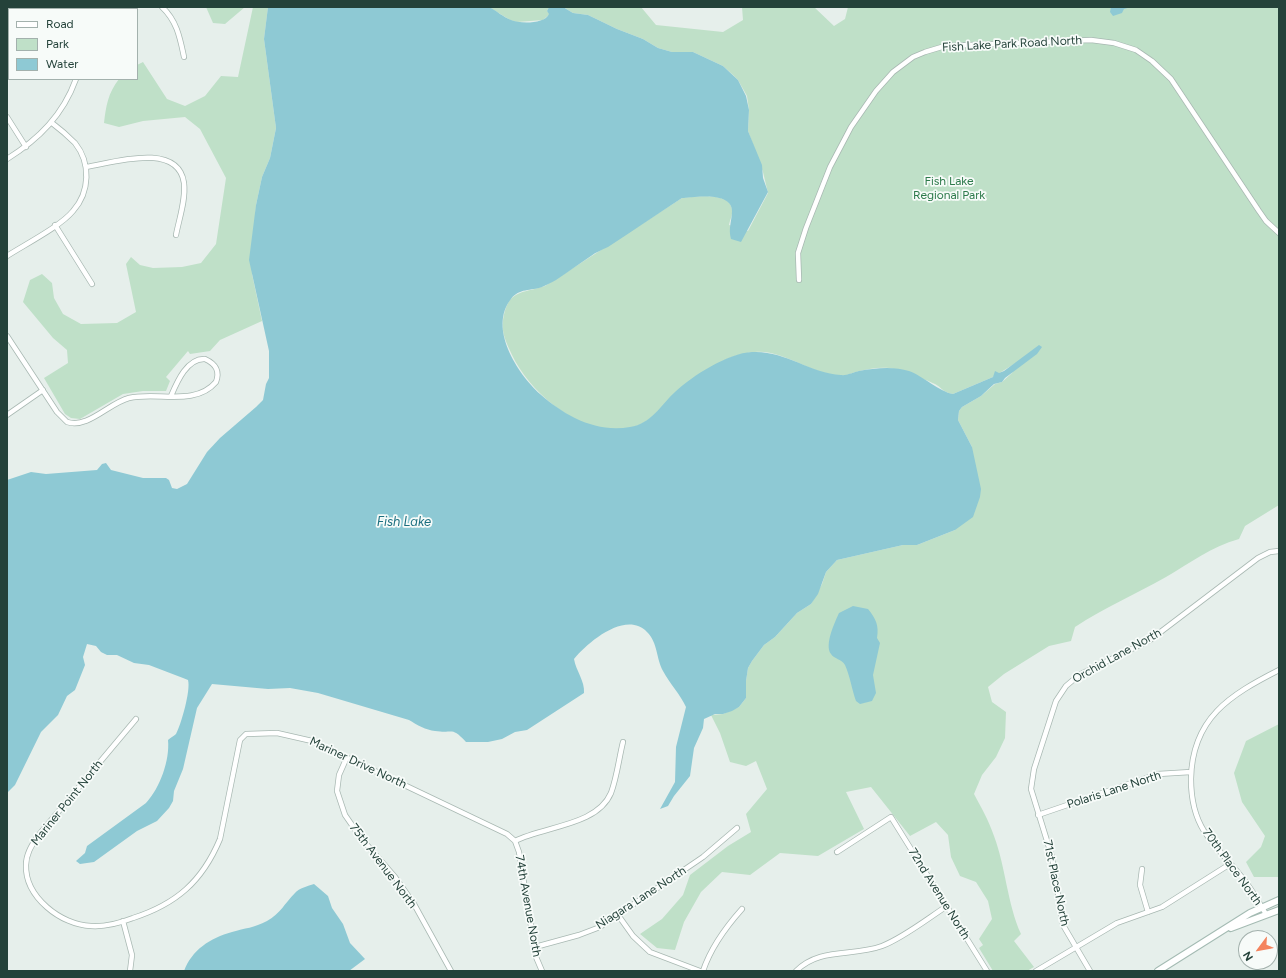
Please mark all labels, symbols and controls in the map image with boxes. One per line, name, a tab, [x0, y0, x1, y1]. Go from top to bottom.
legend	[8, 8, 138, 80]
text: Road	[46, 17, 74, 31]
street label: Fish Lake Park Road North	[942, 33, 1082, 55]
text: Park	[46, 37, 69, 51]
text: Water	[46, 57, 78, 71]
park label: Fish Lake Regional Park	[913, 174, 985, 202]
water label: Fish Lake	[377, 514, 431, 530]
street label: Orchid Lane North	[1070, 626, 1164, 686]
street label: Mariner Drive North	[307, 734, 409, 792]
street label: Mariner Point North	[28, 757, 106, 849]
street label: Polaris Lane North	[1065, 768, 1163, 812]
street label: 75th Avenue North	[346, 821, 420, 911]
street label: 70th Place North	[1199, 826, 1265, 908]
street label: 71st Place North	[1040, 839, 1072, 927]
street label: 72nd Avenue North	[905, 846, 973, 942]
street label: 74th Avenue North	[512, 854, 544, 958]
street label: Niagara Lane North	[593, 863, 689, 933]
north arrow	[1238, 930, 1278, 970]
text: N	[1240, 949, 1256, 963]

